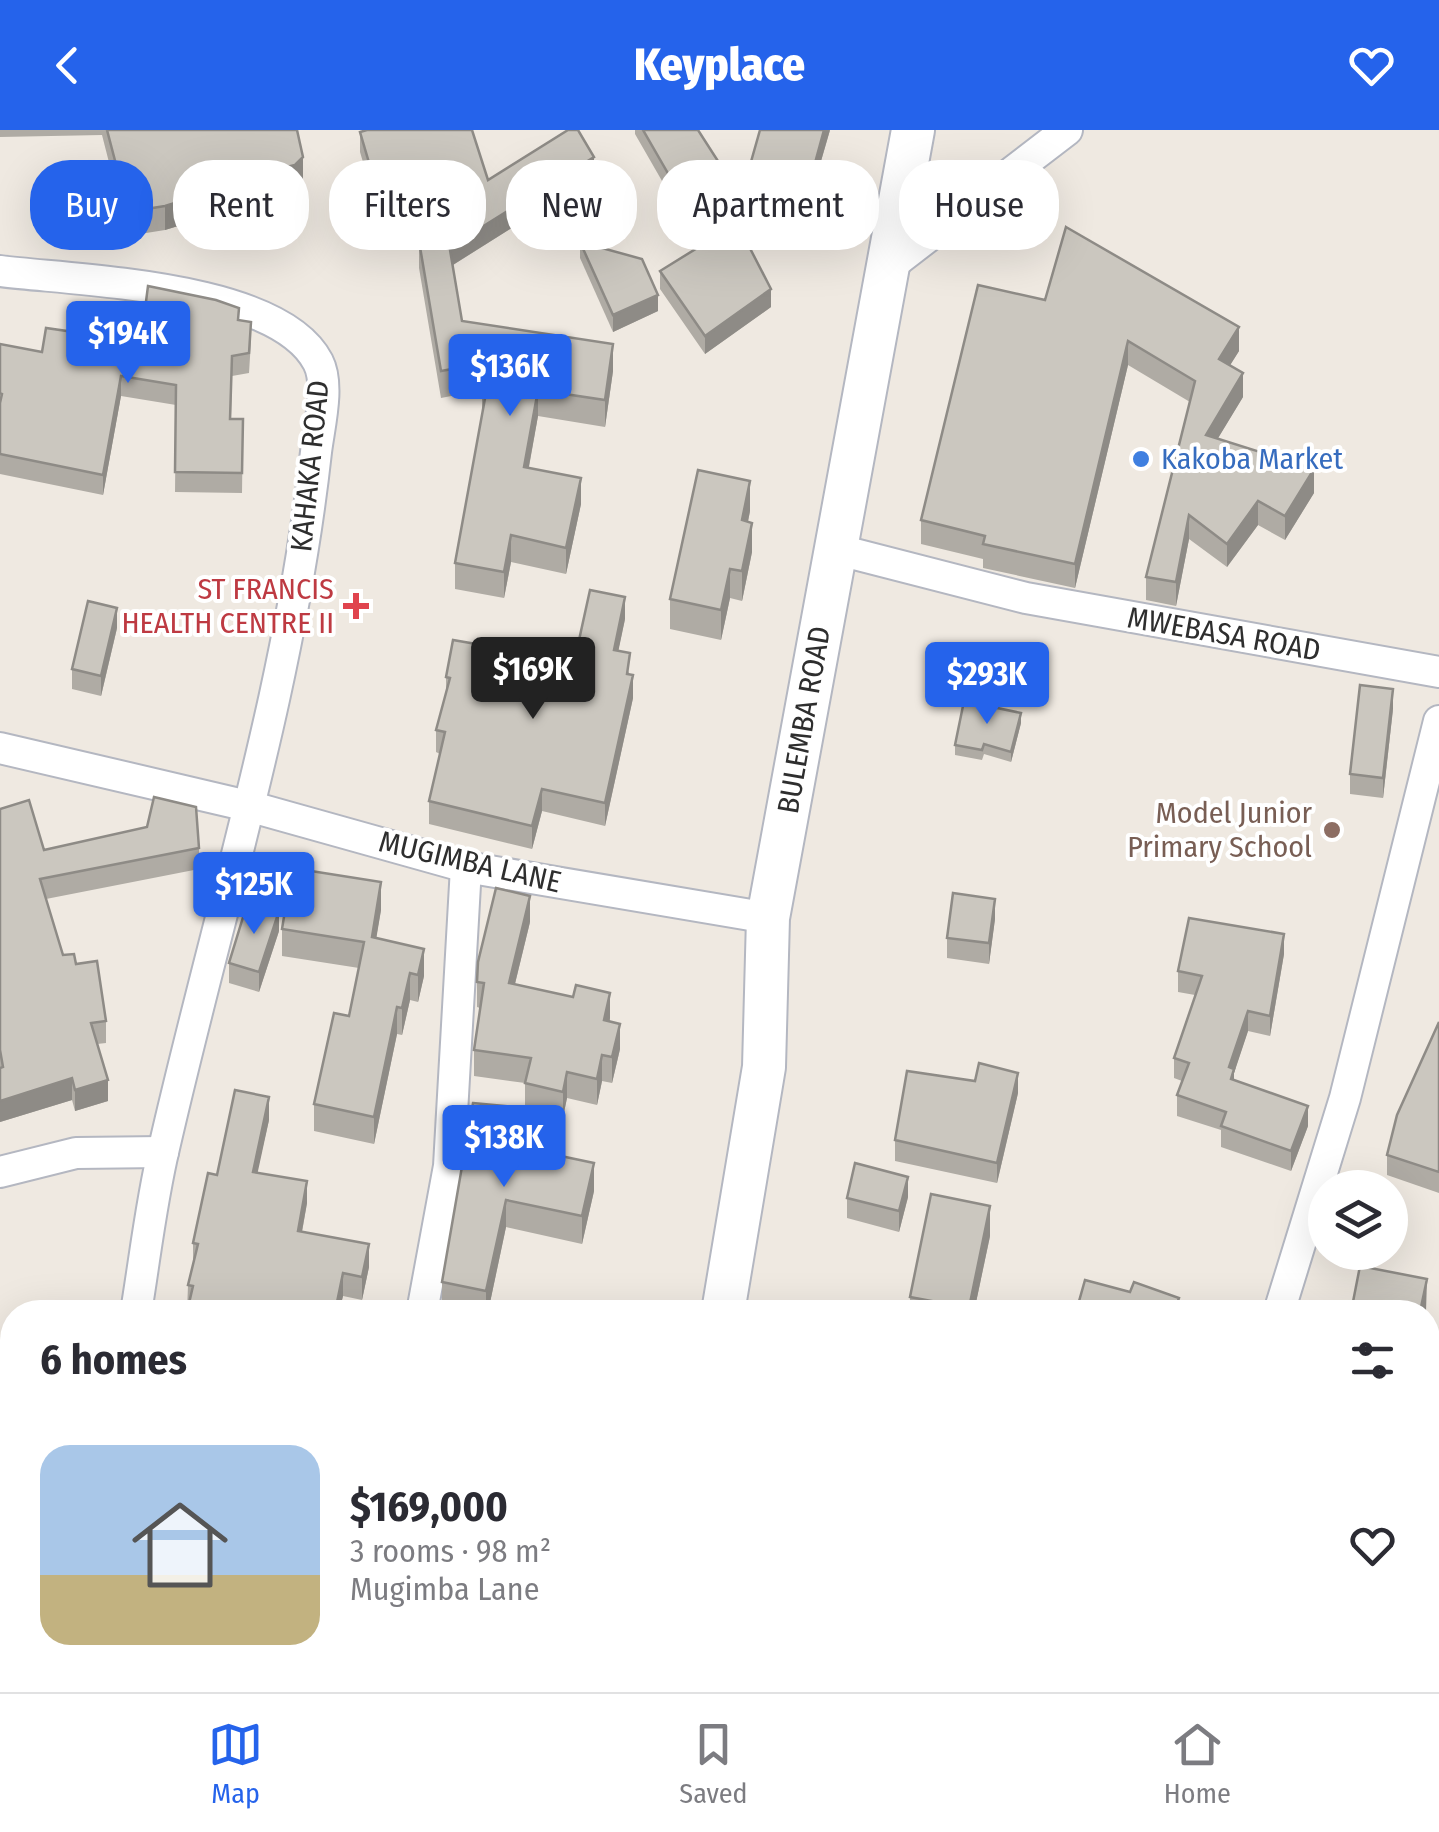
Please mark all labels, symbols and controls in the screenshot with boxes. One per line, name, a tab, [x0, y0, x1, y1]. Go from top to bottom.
icon: back	[40, 38, 95, 93]
text: Keyplace	[634, 38, 805, 92]
icon: heart	[1344, 38, 1399, 93]
chip: Buy	[30, 160, 153, 250]
chip: Rent	[173, 160, 309, 250]
chip: Filters	[329, 160, 486, 250]
chip: New	[506, 160, 637, 250]
chip: Apartment	[657, 160, 879, 250]
chip: House	[899, 160, 1059, 250]
pin: $194K	[58, 301, 198, 386]
text: $194K	[88, 314, 168, 352]
pin: $136K	[440, 334, 580, 419]
text: $136K	[471, 347, 549, 385]
street label: KAHAKA ROAD	[283, 379, 337, 553]
place label: Kakoba Market	[1161, 441, 1343, 477]
marker: Kakoba Market	[1130, 448, 1152, 470]
place label: ST FRANCIS HEALTH CENTRE II	[121, 571, 334, 641]
marker: ST FRANCIS HEALTH CENTRE II	[343, 593, 369, 619]
street label: MWEBASA ROAD	[1125, 599, 1323, 669]
street label: BULEMBA ROAD	[770, 623, 838, 817]
pin: $169K	[463, 637, 603, 722]
pin: $293K	[917, 642, 1057, 727]
text: $169K	[493, 650, 573, 688]
text: $293K	[947, 655, 1027, 693]
place label: Model Junior Primary School	[1127, 795, 1313, 865]
marker: Model Junior Primary School	[1321, 819, 1343, 841]
street label: MUGIMBA LANE	[375, 824, 565, 900]
pin: $125K	[184, 852, 324, 937]
text: $125K	[215, 865, 293, 903]
pin: $138K	[434, 1105, 574, 1190]
text: $138K	[465, 1118, 543, 1156]
map controls	[1308, 1170, 1408, 1270]
button: layers	[1308, 1170, 1408, 1270]
icon: filters	[1345, 1333, 1400, 1388]
text: 6 homes	[40, 1335, 187, 1385]
text: $169,000	[350, 1482, 508, 1532]
icon: home	[120, 1485, 240, 1605]
icon: heart	[1345, 1518, 1400, 1573]
text: 3 rooms · 98 m²	[350, 1532, 551, 1570]
text: Mugimba Lane	[350, 1570, 539, 1608]
tab: Map	[208, 1717, 263, 1810]
tab: Saved	[679, 1717, 748, 1810]
tab: Home	[1164, 1717, 1231, 1810]

